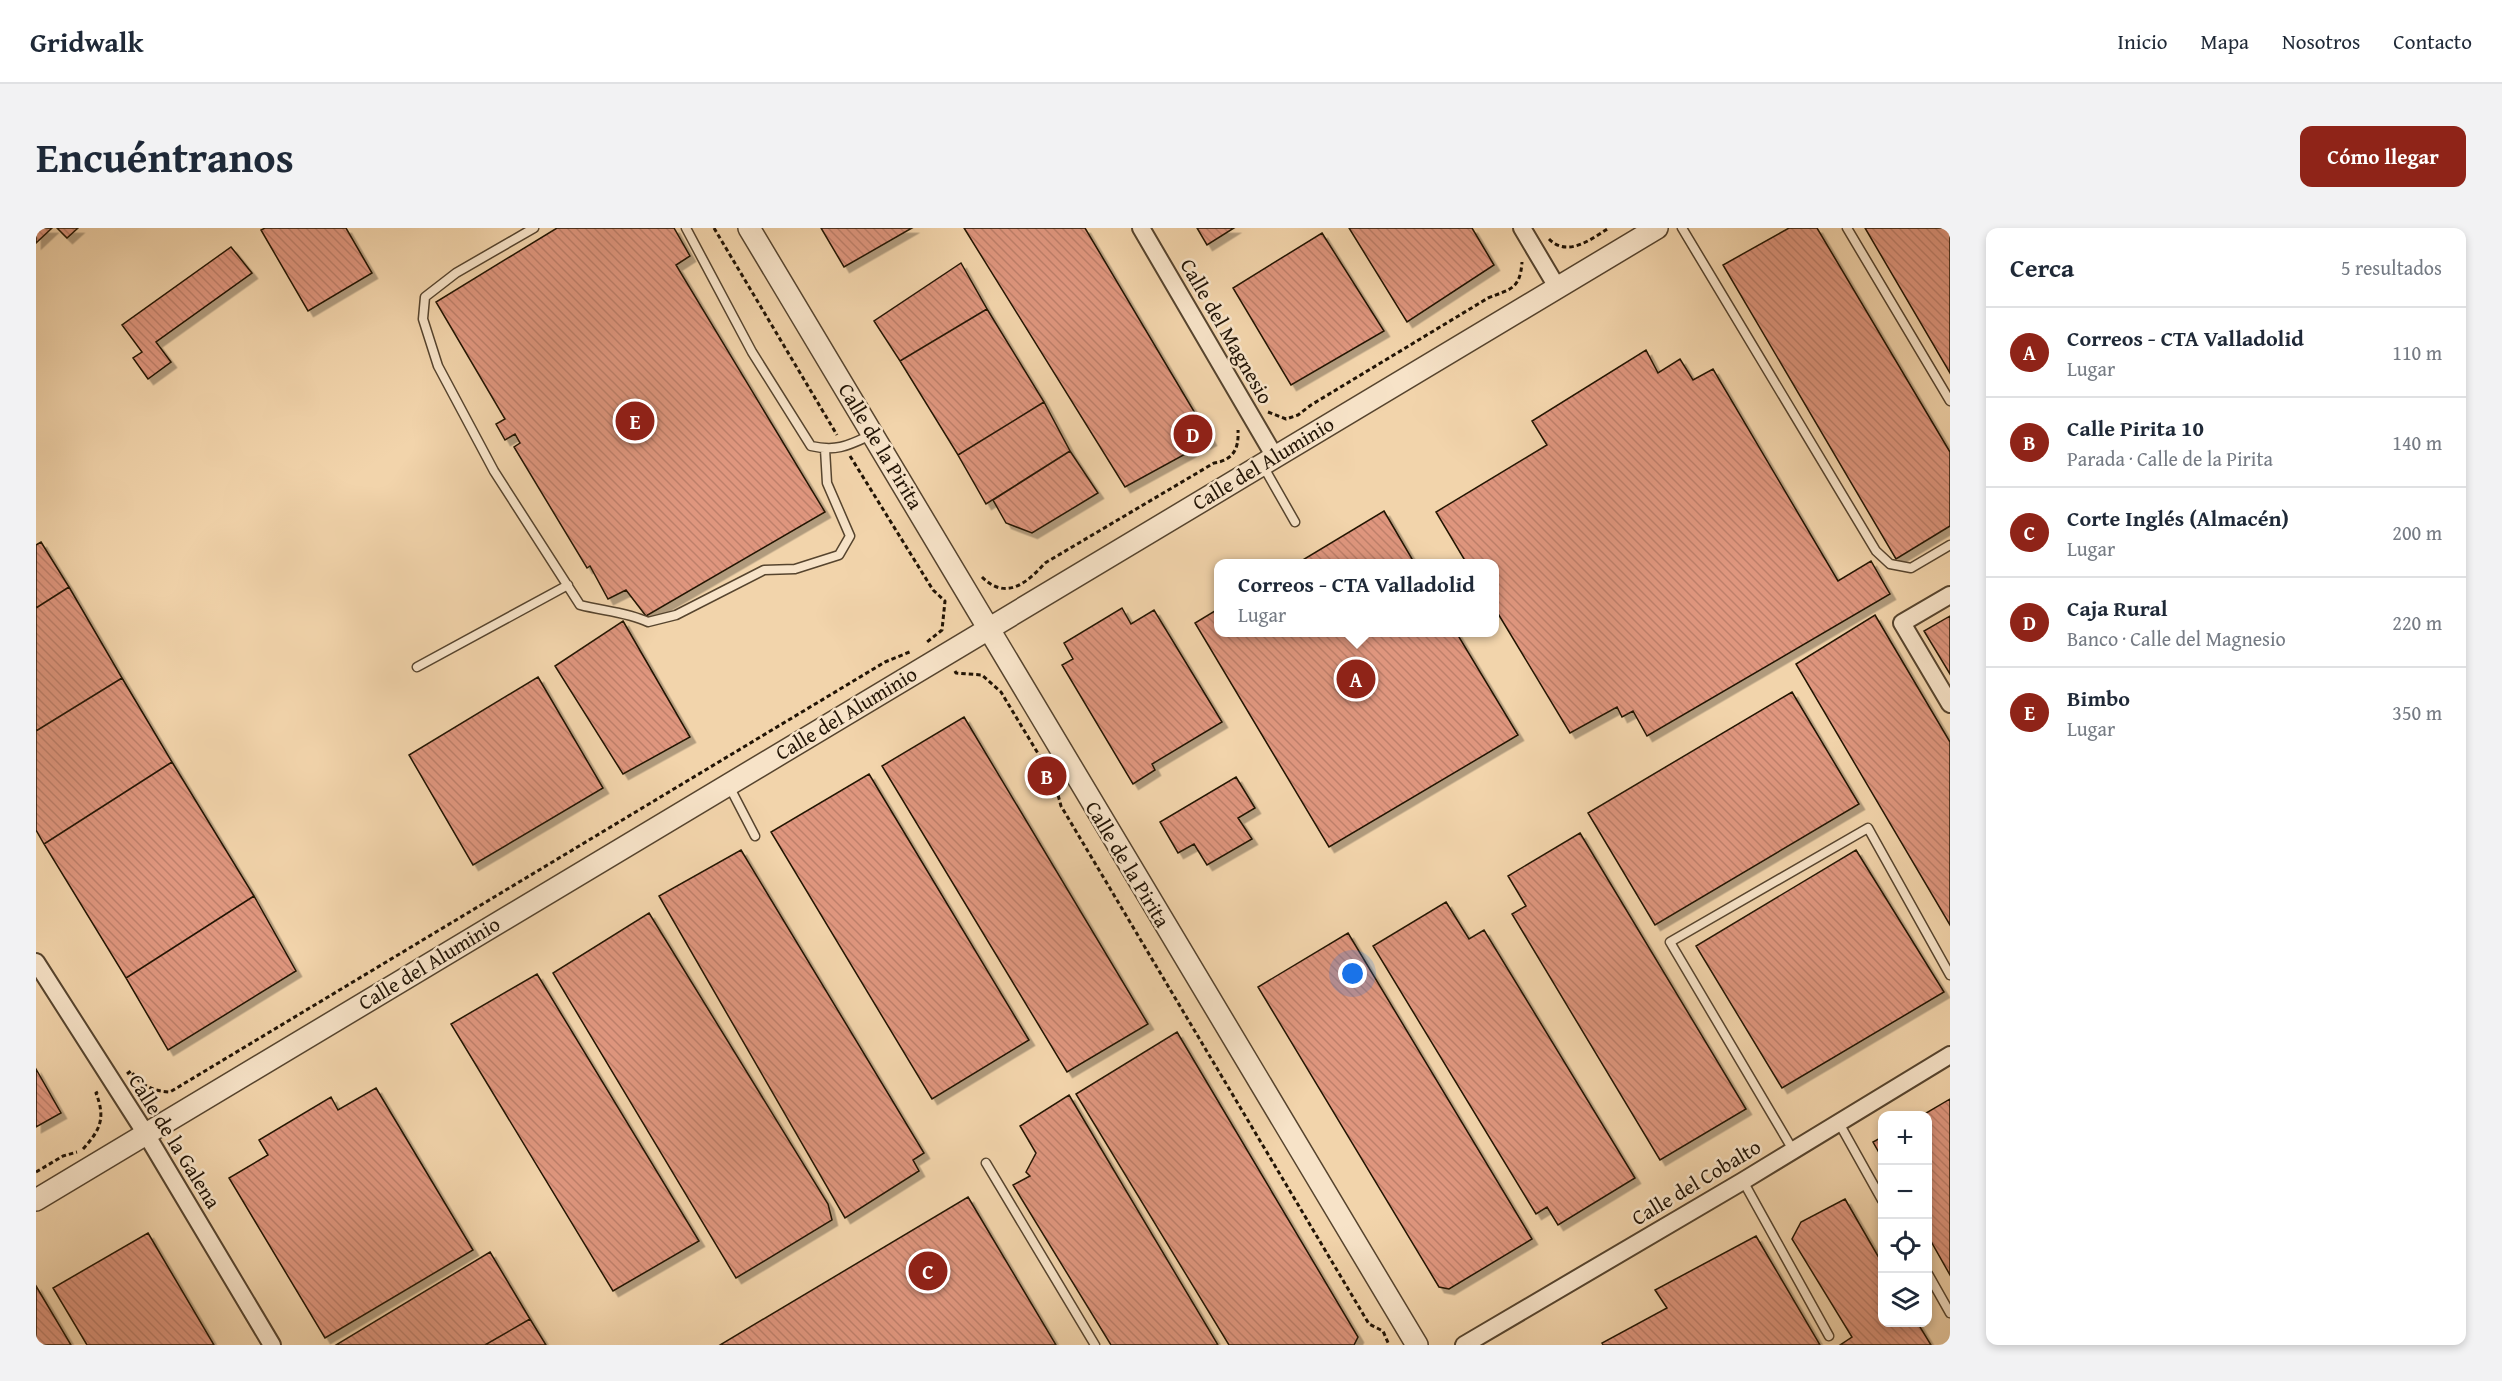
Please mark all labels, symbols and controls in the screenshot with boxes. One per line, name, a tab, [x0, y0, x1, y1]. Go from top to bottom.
text: Gridwalk	[30, 21, 143, 62]
text: Inicio	[2118, 26, 2168, 57]
text: Mapa	[2201, 26, 2249, 57]
text: Nosotros	[2282, 26, 2360, 57]
text: Contacto	[2393, 26, 2472, 57]
text: Encuéntranos	[36, 126, 294, 187]
button: Cómo llegar	[2300, 126, 2466, 187]
text: Cerca	[2010, 248, 2074, 287]
street label: Calle del Magnesio	[1173, 252, 1281, 410]
text: 5 resultados	[2341, 253, 2442, 282]
text: Correos - CTA Valladolid	[2067, 322, 2304, 354]
text: A	[2023, 338, 2036, 367]
text: 110 m	[2392, 338, 2442, 367]
text: Lugar	[2067, 354, 2115, 383]
street label: Calle de la Pirita	[831, 377, 931, 515]
pin: E	[616, 398, 654, 444]
street label: Calle del Aluminio	[1186, 408, 1340, 518]
pin: D	[1174, 412, 1212, 456]
text: Calle Pirita 10	[2067, 412, 2204, 444]
text: B	[2023, 428, 2036, 457]
text: 140 m	[2392, 428, 2442, 457]
text: Parada · Calle de la Pirita	[2067, 444, 2273, 473]
text: Corte Inglés (Almacén)	[2067, 502, 2289, 534]
text: C	[2024, 518, 2035, 547]
text: 200 m	[2392, 518, 2442, 547]
text: Lugar	[2067, 534, 2115, 563]
popup	[1214, 559, 1499, 637]
text: Correos - CTA Valladolid	[1238, 568, 1475, 600]
text: Caja Rural	[2067, 592, 2168, 624]
text: Lugar	[1238, 600, 1286, 629]
text: D	[2023, 608, 2036, 637]
text: 220 m	[2392, 608, 2442, 637]
text: Banco · Calle del Magnesio	[2067, 624, 2286, 653]
pin: A	[1336, 656, 1376, 702]
street label: Calle del Aluminio	[769, 658, 923, 768]
text: Bimbo	[2067, 682, 2130, 714]
text: E	[2024, 698, 2035, 727]
text: 350 m	[2392, 698, 2442, 727]
text: Lugar	[2067, 714, 2115, 743]
pin: B	[1028, 754, 1066, 798]
street label: Calle de la Pirita	[1078, 795, 1178, 933]
street label: Calle del Aluminio	[352, 908, 506, 1018]
your location	[1338, 959, 1367, 988]
street label: Calle de la Galena	[121, 1068, 229, 1214]
map controls	[1878, 1111, 1932, 1327]
button: +	[1878, 1111, 1932, 1165]
street label: Calle del Cobalto	[1625, 1131, 1767, 1233]
button: −	[1878, 1165, 1932, 1219]
button: locate	[1878, 1219, 1932, 1273]
pin: C	[908, 1248, 948, 1294]
button: layers	[1878, 1273, 1932, 1327]

